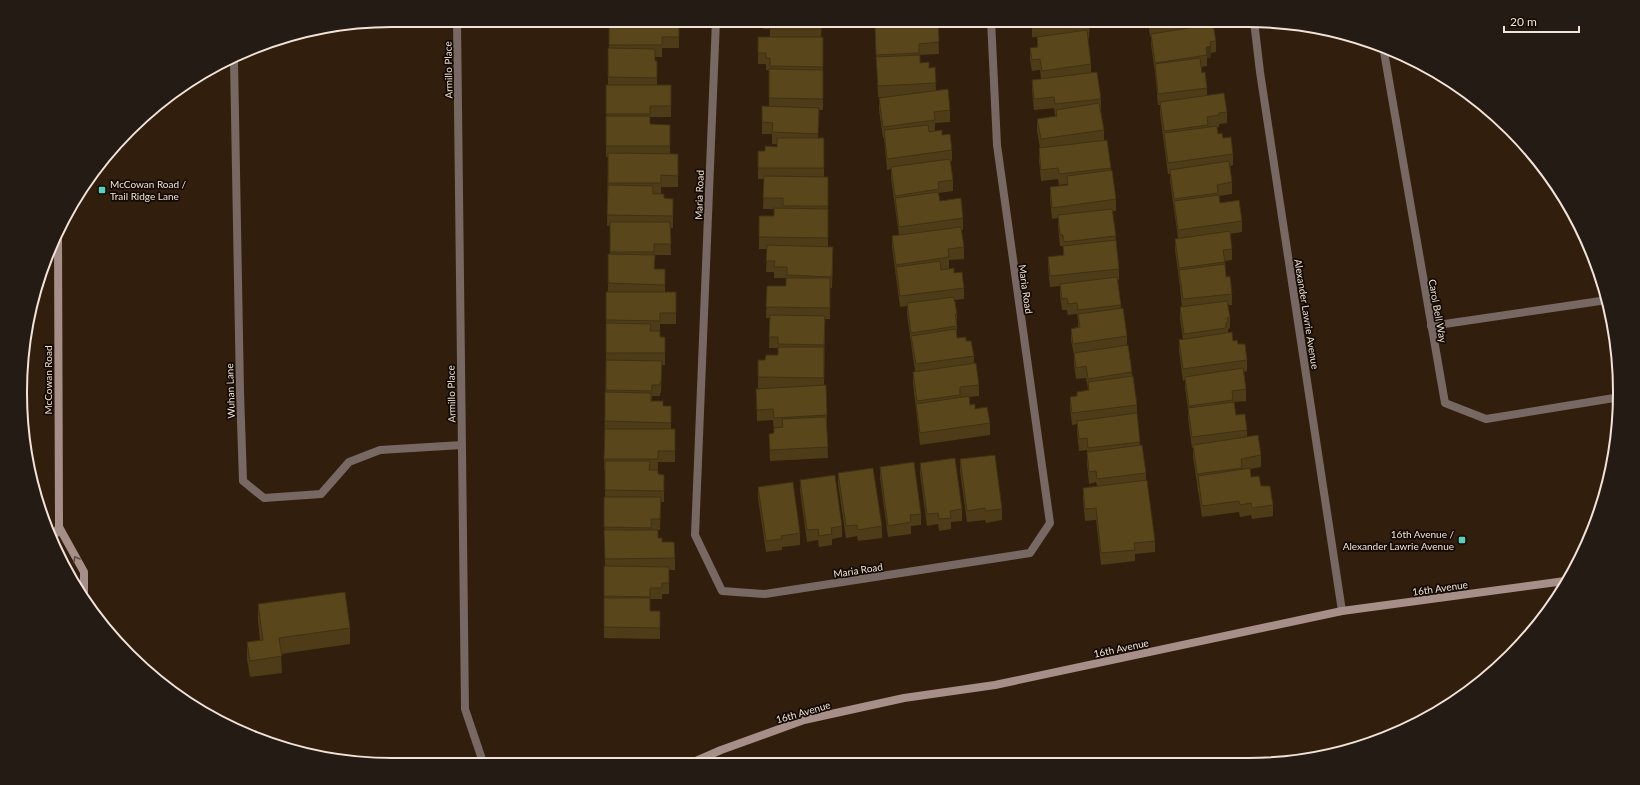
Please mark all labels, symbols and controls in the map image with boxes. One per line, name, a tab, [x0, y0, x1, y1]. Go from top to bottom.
scale bar	[1504, 8, 1579, 34]
text: 20 m	[1510, 14, 1537, 29]
street label: Armillo Place	[442, 41, 454, 99]
street label: Maria Road	[692, 170, 706, 220]
place label: McCowan Road / Trail Ridge Lane	[110, 178, 187, 202]
marker: McCowan Road / Trail Ridge Lane	[97, 185, 107, 195]
street label: Alexander Lawrie Avenue	[1292, 258, 1322, 370]
street label: Maria Road	[1017, 263, 1035, 315]
street label: Carol Bell Way	[1427, 278, 1450, 345]
street label: McCowan Road	[42, 345, 54, 415]
street label: Wuhan Lane	[223, 363, 237, 419]
street label: Armillo Place	[445, 365, 457, 423]
place label: 16th Avenue / Alexander Lawrie Avenue	[1343, 528, 1454, 552]
marker: 16th Avenue / Alexander Lawrie Avenue	[1457, 535, 1467, 545]
one-way arrow	[74, 556, 81, 563]
street label: Maria Road	[832, 560, 884, 580]
street label: 16th Avenue	[1411, 578, 1469, 598]
street label: 16th Avenue	[1092, 636, 1150, 660]
street label: 16th Avenue	[774, 698, 832, 726]

